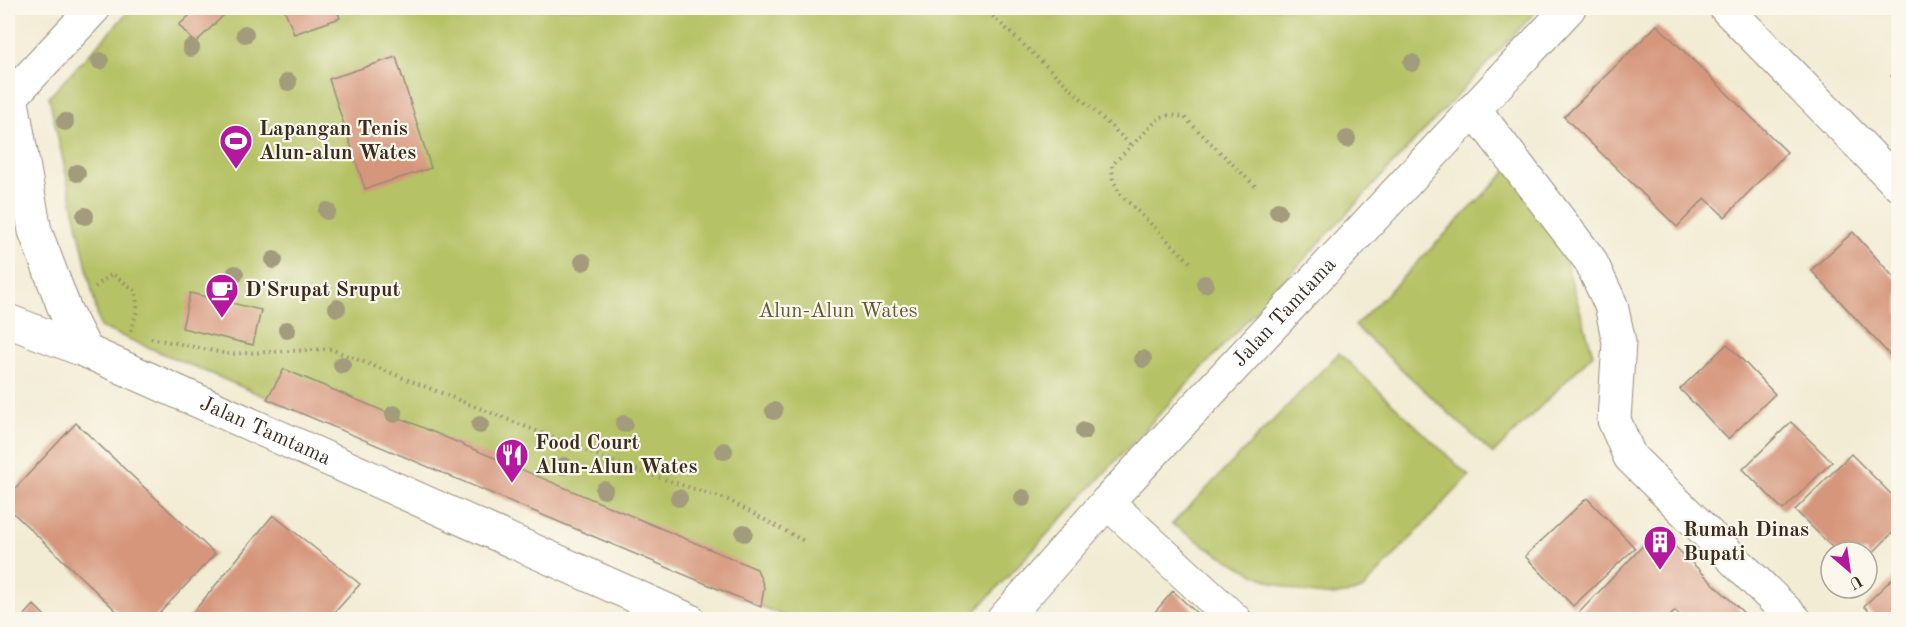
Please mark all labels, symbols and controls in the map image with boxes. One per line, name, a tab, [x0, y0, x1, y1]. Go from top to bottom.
place label: Lapangan Tenis Alun-alun Wates	[259, 119, 416, 164]
sports icon: Lapangan Tenis Alun-alun Wates	[218, 123, 254, 170]
street label: Jalan Tamtama	[1229, 254, 1340, 371]
cafe icon: D'Srupat Sruput	[204, 272, 240, 319]
place label: D'Srupat Sruput	[245, 280, 401, 301]
park label: Alun-Alun Wates	[758, 301, 918, 322]
street label: Jalan Tamtama	[197, 393, 334, 469]
place label: Food Court Alun-Alun Wates	[535, 433, 698, 478]
restaurant icon: Food Court Alun-Alun Wates	[494, 437, 530, 484]
place label: Rumah Dinas Bupati	[1683, 520, 1809, 565]
building icon: Rumah Dinas Bupati	[1642, 524, 1678, 571]
north arrow	[1819, 540, 1879, 600]
text: U	[1846, 571, 1865, 592]

